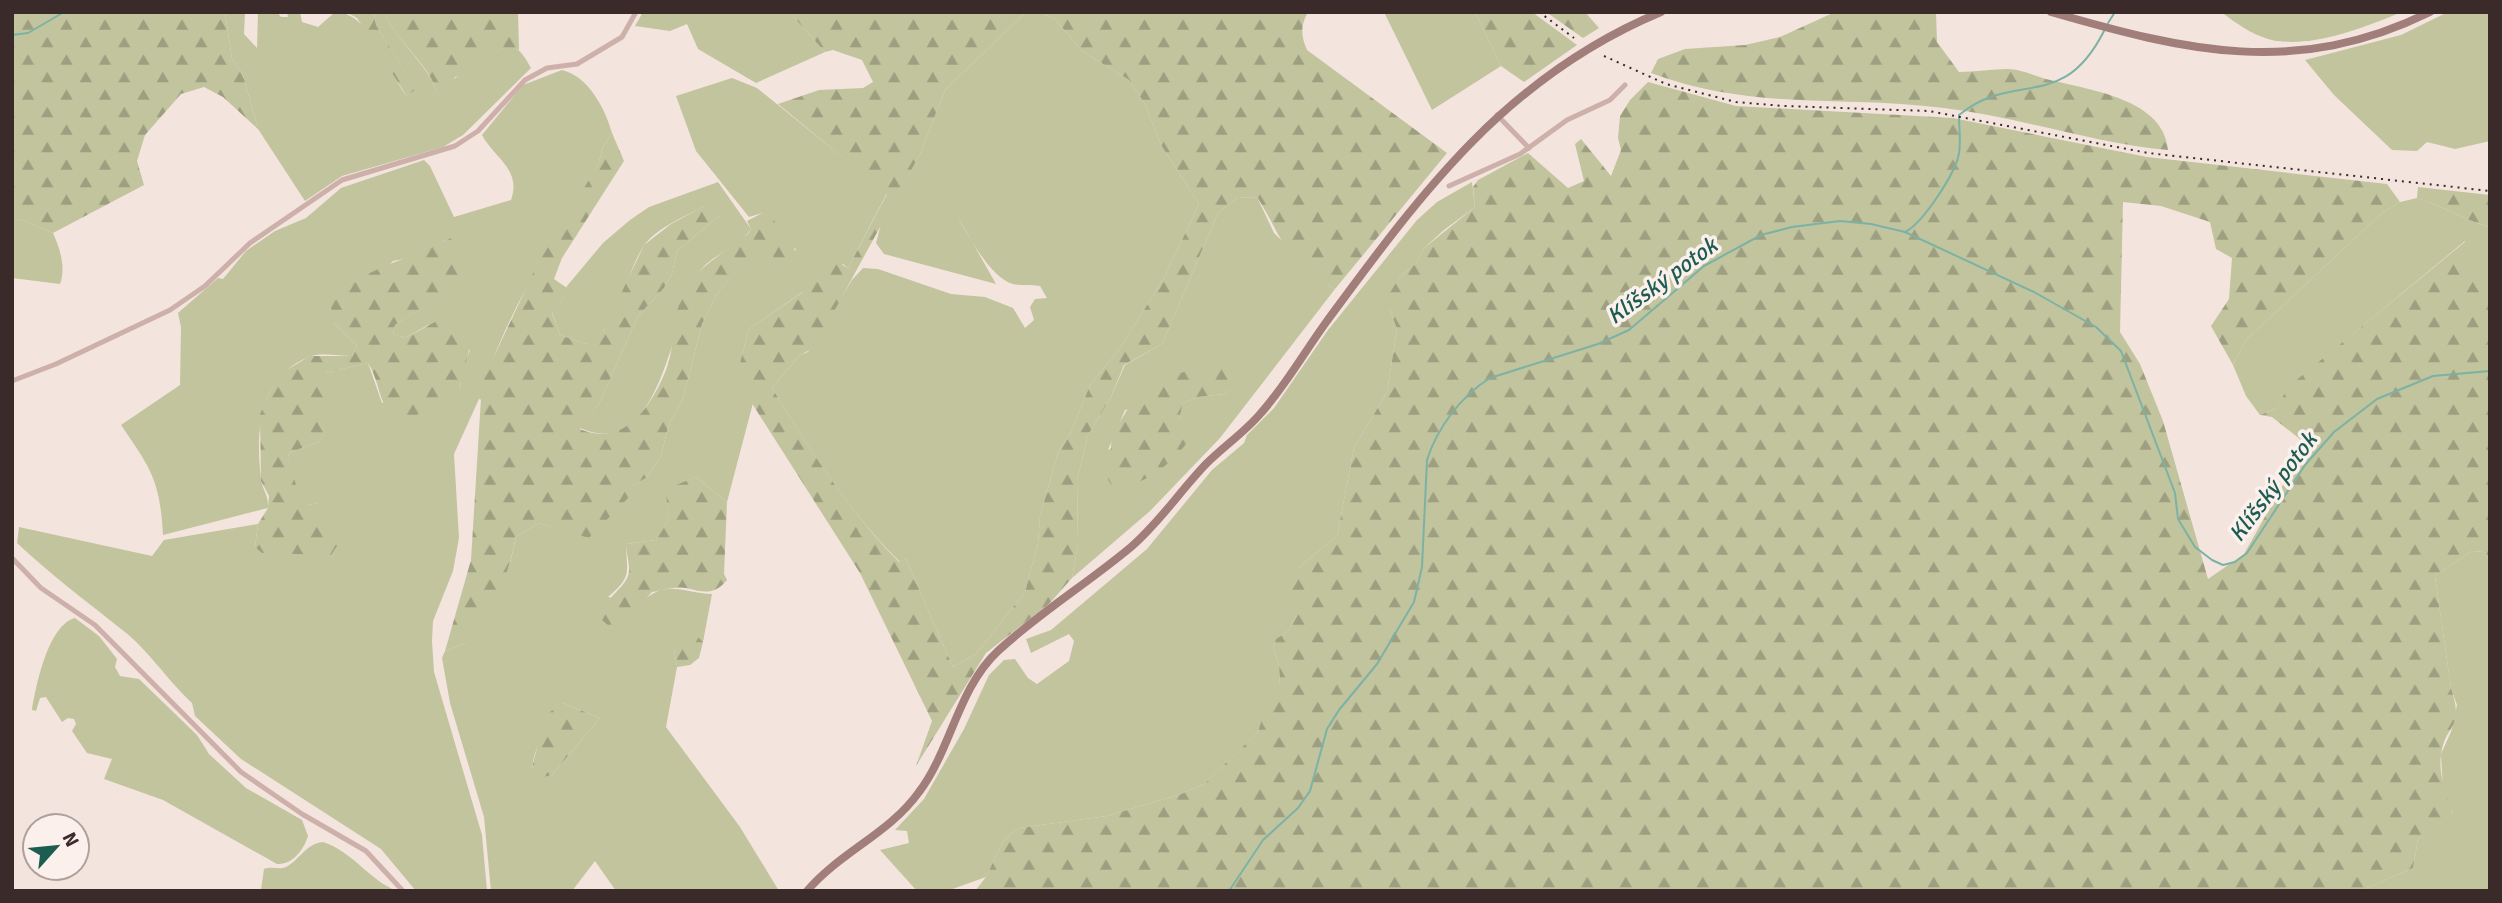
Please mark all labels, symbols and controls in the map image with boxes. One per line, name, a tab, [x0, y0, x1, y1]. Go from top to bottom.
water label: Klíšský potok	[1601, 230, 1725, 331]
water label: Klíšský potok	[2222, 425, 2325, 547]
north arrow	[21, 812, 91, 882]
text: N	[57, 828, 84, 851]

